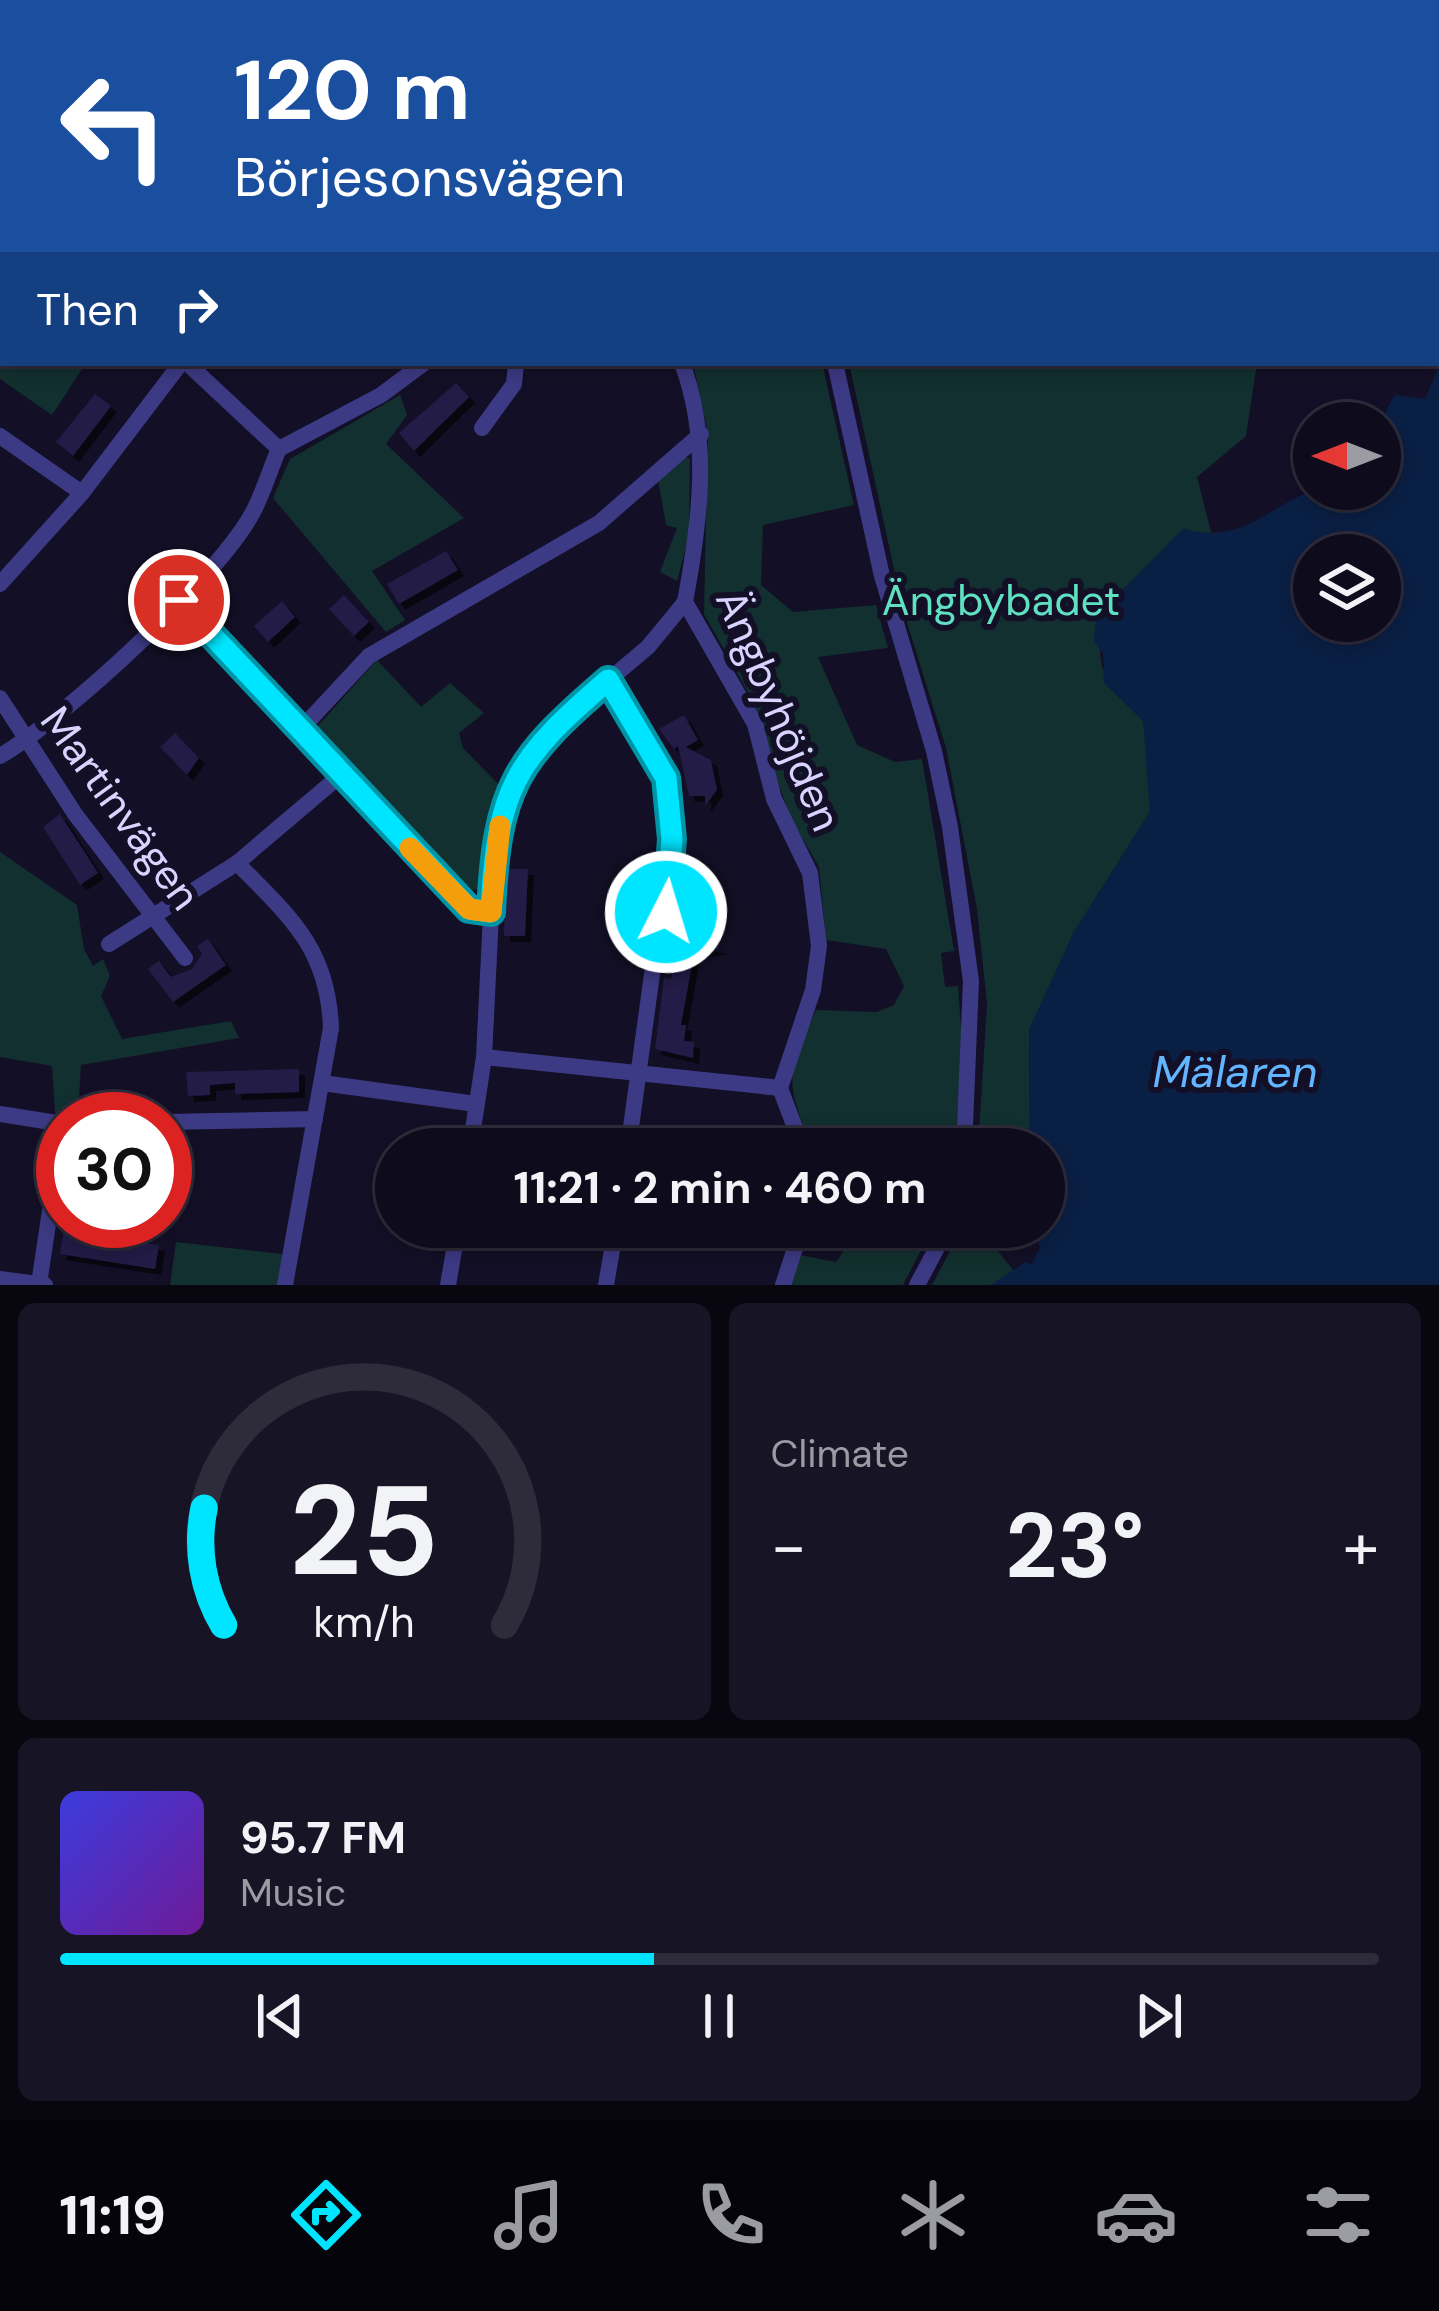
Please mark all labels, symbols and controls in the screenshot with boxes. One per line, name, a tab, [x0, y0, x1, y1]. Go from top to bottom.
text: 120 m	[234, 36, 471, 145]
icon: left	[36, 48, 192, 204]
text: Börjesonsvägen	[234, 142, 625, 213]
icon: right	[163, 276, 229, 342]
text: Then	[36, 280, 139, 339]
north arrow	[1293, 402, 1401, 510]
map controls	[1293, 402, 1401, 642]
button: layers	[1293, 534, 1401, 642]
pin	[128, 549, 230, 651]
icon: arrive	[146, 567, 212, 633]
park label: Ängbybadet	[882, 573, 1120, 628]
street label: Ängbyhöjden	[703, 581, 854, 839]
street label: Martinvägen	[28, 696, 213, 921]
position arrow	[603, 849, 729, 975]
water label: Mälaren	[1152, 1042, 1318, 1101]
speed limit sign: 30	[36, 1092, 192, 1248]
text: 11:21 · 2 min · 460 m	[514, 1158, 926, 1217]
text: Climate	[771, 1428, 909, 1479]
text: 25	[289, 1450, 439, 1613]
text: 23°	[1005, 1488, 1144, 1605]
text: −	[771, 1504, 807, 1589]
text: +	[1343, 1504, 1379, 1589]
text: km/h	[314, 1593, 415, 1649]
text: 95.7 FM	[240, 1808, 406, 1867]
text: Music	[240, 1867, 346, 1918]
icon: previous	[247, 1983, 313, 2049]
icon: pause	[686, 1983, 752, 2049]
icon: next	[1126, 1983, 1192, 2049]
icon: directions	[284, 2173, 368, 2257]
icon: music	[487, 2173, 571, 2257]
icon: phone	[689, 2173, 773, 2257]
icon: climate	[891, 2173, 975, 2257]
icon: car	[1094, 2173, 1178, 2257]
icon: filters	[1296, 2173, 1380, 2257]
text: 11:19	[59, 2180, 166, 2251]

